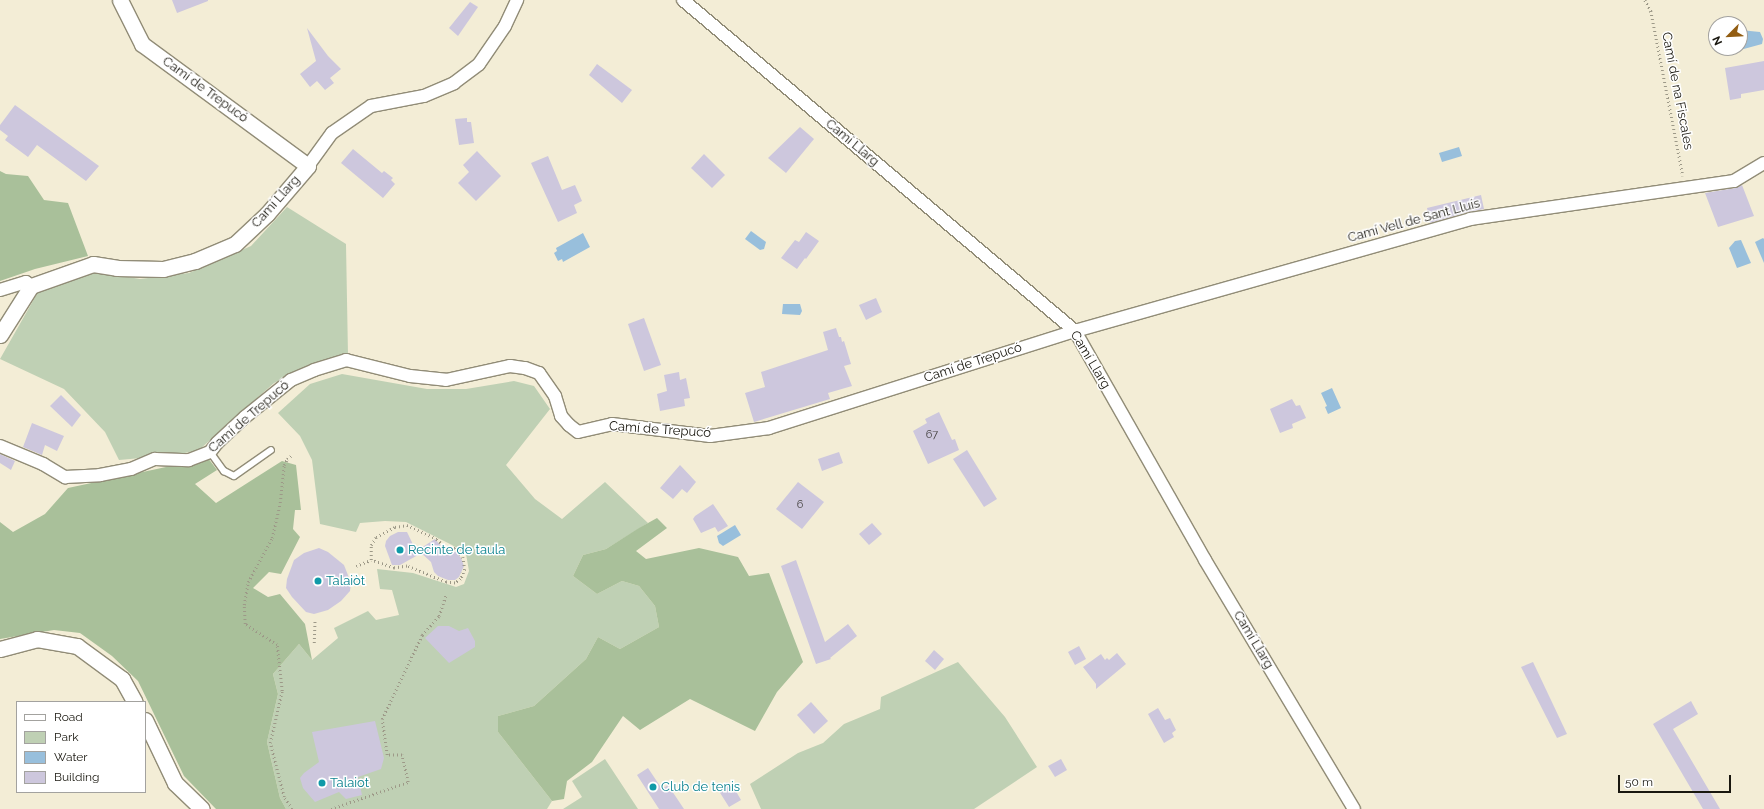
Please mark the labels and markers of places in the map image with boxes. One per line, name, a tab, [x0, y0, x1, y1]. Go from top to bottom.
place label: Recinte de taula	[408, 542, 505, 558]
marker: Recinte de taula	[395, 545, 405, 555]
place label: Talaiòt	[326, 573, 365, 589]
marker: Talaiòt	[313, 576, 323, 586]
place label: Talaiot	[330, 775, 369, 791]
marker: Talaiot	[317, 778, 327, 788]
place label: Club de tenis	[661, 779, 740, 795]
marker: Club de tenis	[648, 782, 658, 792]

